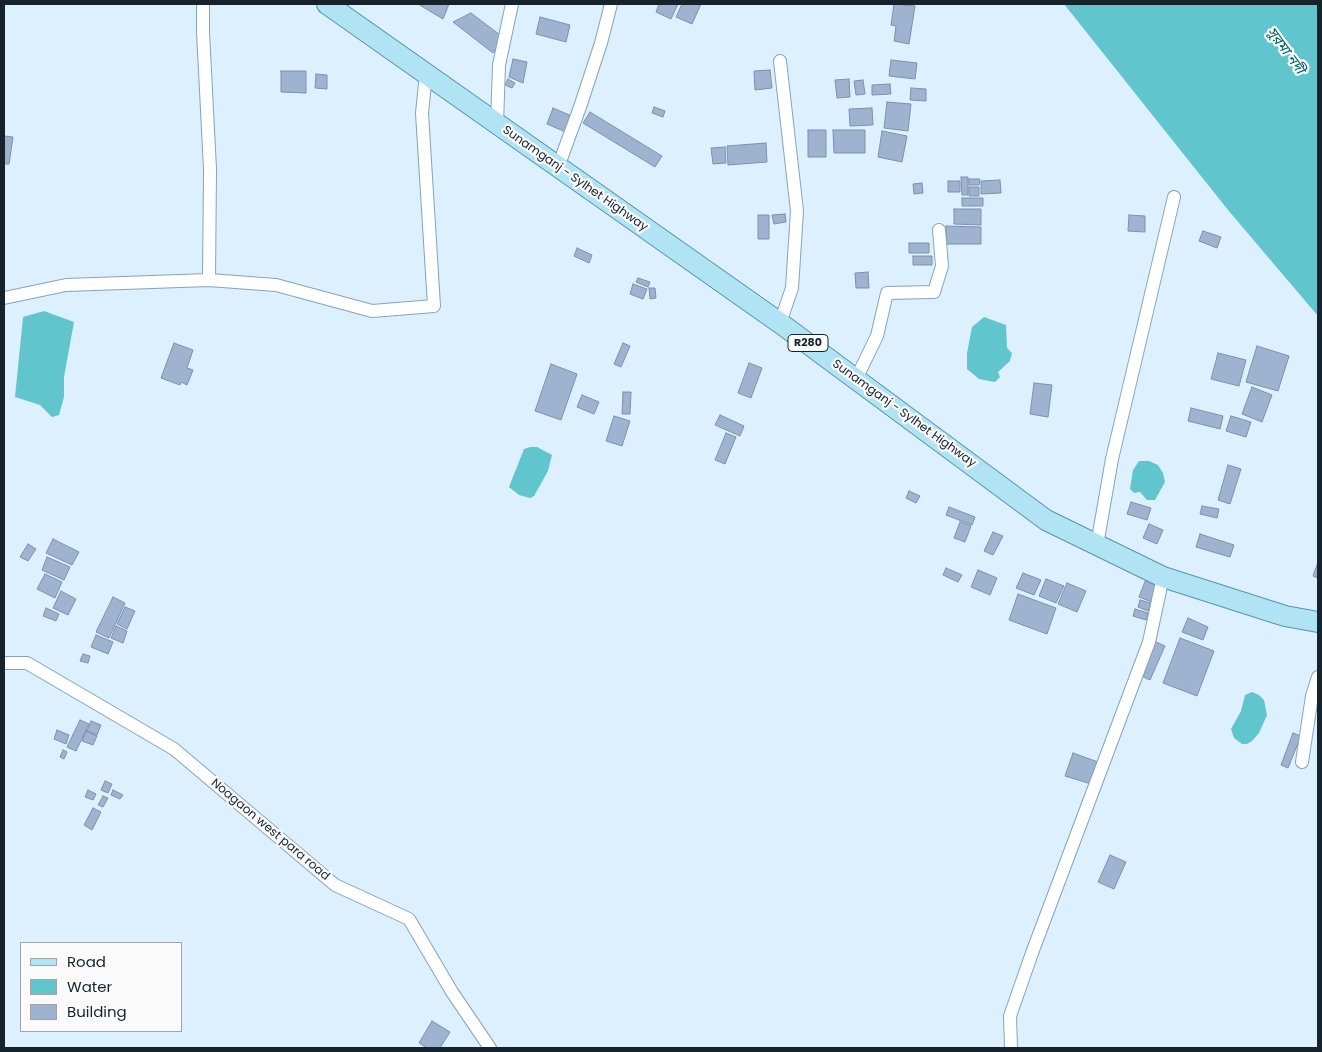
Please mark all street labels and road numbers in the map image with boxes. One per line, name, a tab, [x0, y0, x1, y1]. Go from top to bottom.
street label: Sunamganj - Sylhet Highway	[500, 123, 650, 235]
road number: R280	[788, 334, 828, 352]
street label: Sunamganj - Sylhet Highway	[829, 357, 979, 471]
street label: Noagaon west para road	[208, 776, 332, 884]

